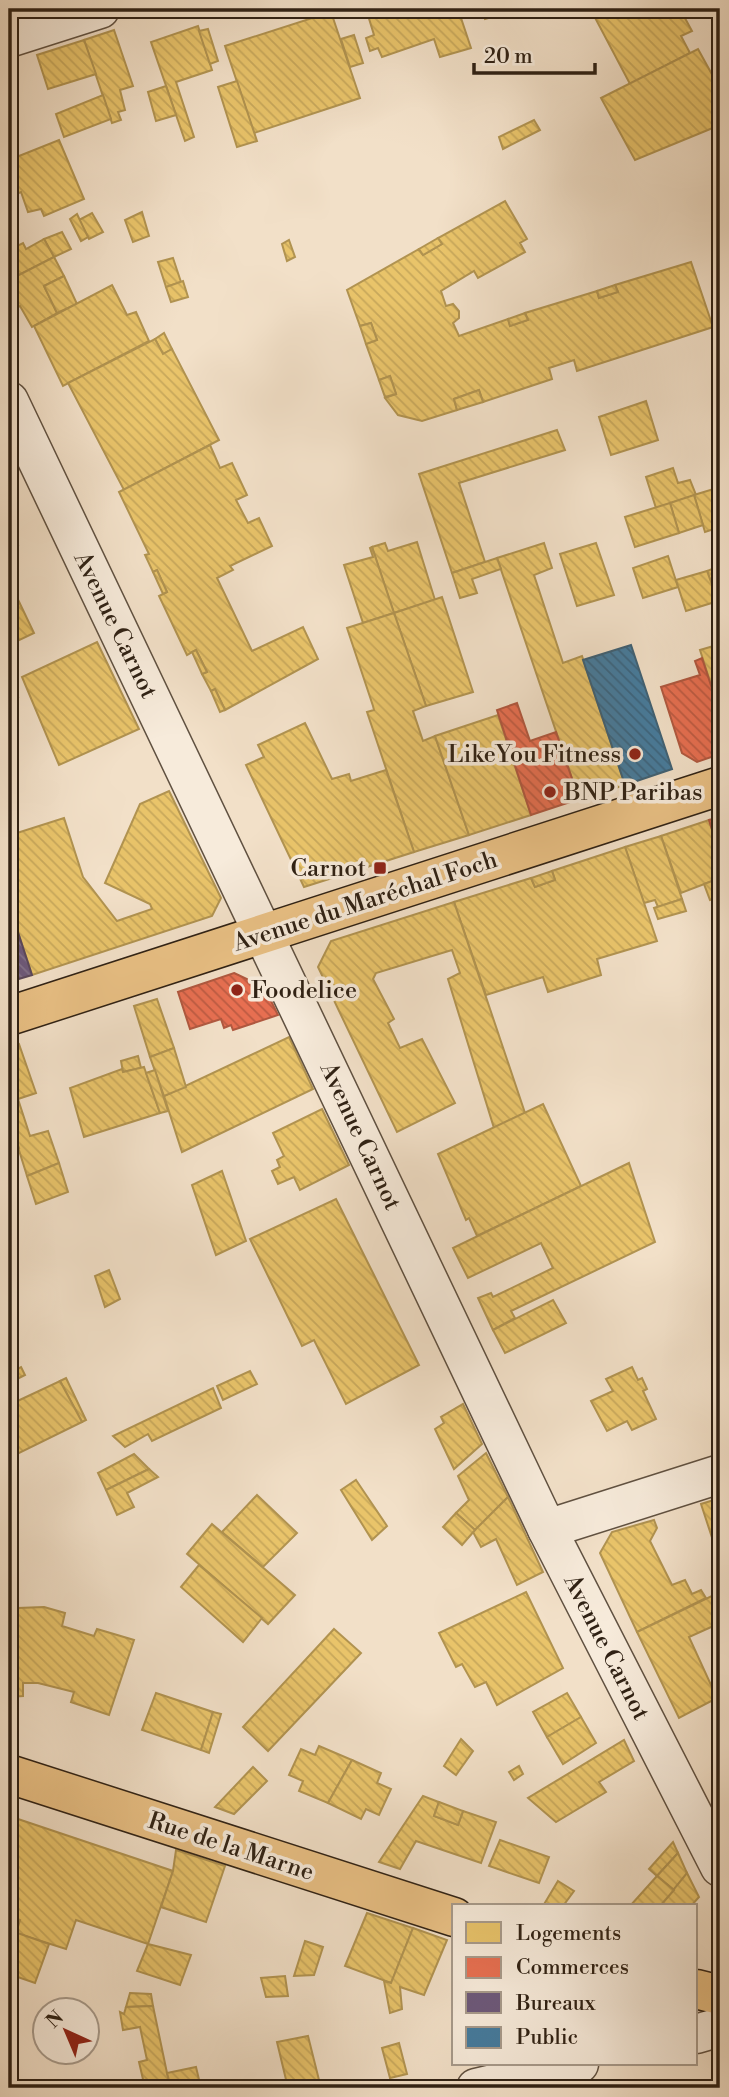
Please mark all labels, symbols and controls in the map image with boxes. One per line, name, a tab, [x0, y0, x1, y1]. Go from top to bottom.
scale bar	[474, 32, 594, 76]
text: 20 m	[484, 44, 533, 70]
street label: Avenue Carnot	[66, 546, 164, 704]
place label: LikeYou Fitness	[448, 740, 621, 770]
marker: LikeYou Fitness	[627, 746, 643, 762]
place label: BNP Paribas	[563, 778, 703, 808]
marker: BNP Paribas	[542, 784, 558, 800]
street label: Avenue du Maréchal Foch	[228, 845, 501, 959]
place label: Carnot	[291, 854, 366, 884]
marker: Carnot	[372, 860, 388, 876]
place label: Foodelice	[251, 976, 357, 1006]
marker: Foodelice	[229, 982, 245, 998]
street label: Avenue Carnot	[312, 1057, 408, 1216]
street label: Avenue Carnot	[556, 1569, 656, 1726]
street label: Rue de la Marne	[144, 1806, 317, 1888]
legend	[452, 1904, 698, 2066]
text: Logements	[516, 1921, 621, 1947]
text: Commerces	[516, 1955, 629, 1981]
text: Bureaux	[515, 1991, 596, 2017]
north arrow	[32, 1996, 102, 2066]
text: N	[41, 2006, 69, 2033]
text: Public	[516, 2025, 578, 2051]

